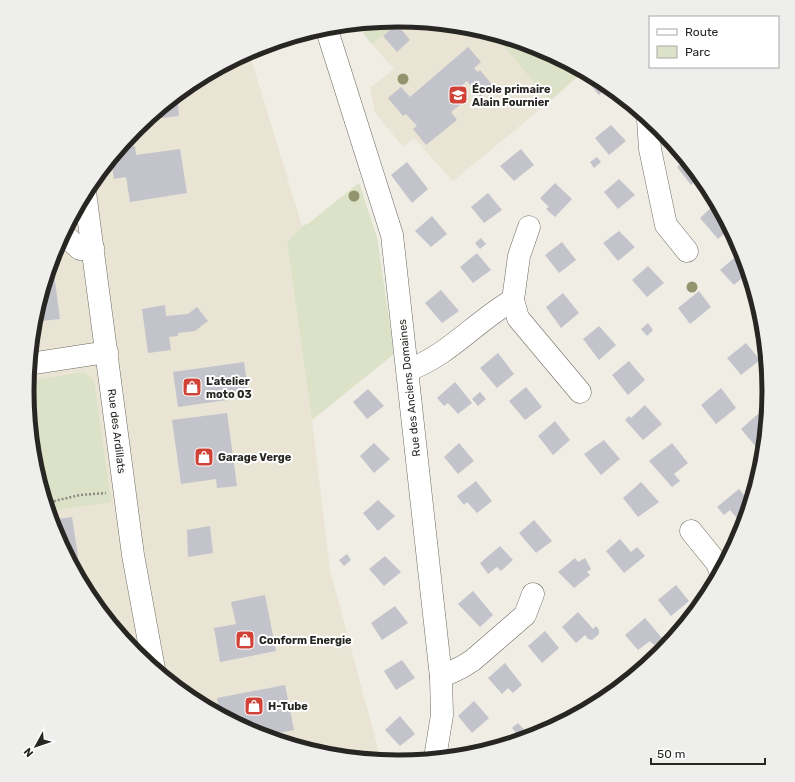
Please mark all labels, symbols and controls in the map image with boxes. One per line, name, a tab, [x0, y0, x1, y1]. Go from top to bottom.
legend	[649, 16, 779, 68]
text: Route	[685, 25, 719, 39]
text: Parc	[685, 45, 711, 59]
place label: École primaire Alain Fournier	[472, 83, 551, 109]
school or university icon: École primaire Alain Fournier	[447, 84, 469, 106]
street label: Rue des Anciens Domaines	[396, 318, 423, 457]
place label: L'atelier moto 03	[206, 375, 252, 401]
shop icon: L'atelier moto 03	[181, 376, 203, 398]
street label: Rue des Ardillats	[105, 388, 128, 475]
shop icon: Garage Verge	[193, 446, 215, 468]
place label: Garage Verge	[218, 451, 292, 464]
shop icon: Conform Energie	[234, 629, 256, 651]
place label: Conform Energie	[259, 634, 352, 647]
shop icon: H-Tube	[243, 695, 265, 717]
place label: H-Tube	[268, 700, 308, 713]
north arrow	[16, 726, 56, 766]
scale bar	[651, 740, 765, 766]
text: N	[21, 745, 36, 759]
text: 50 m	[657, 747, 685, 761]

